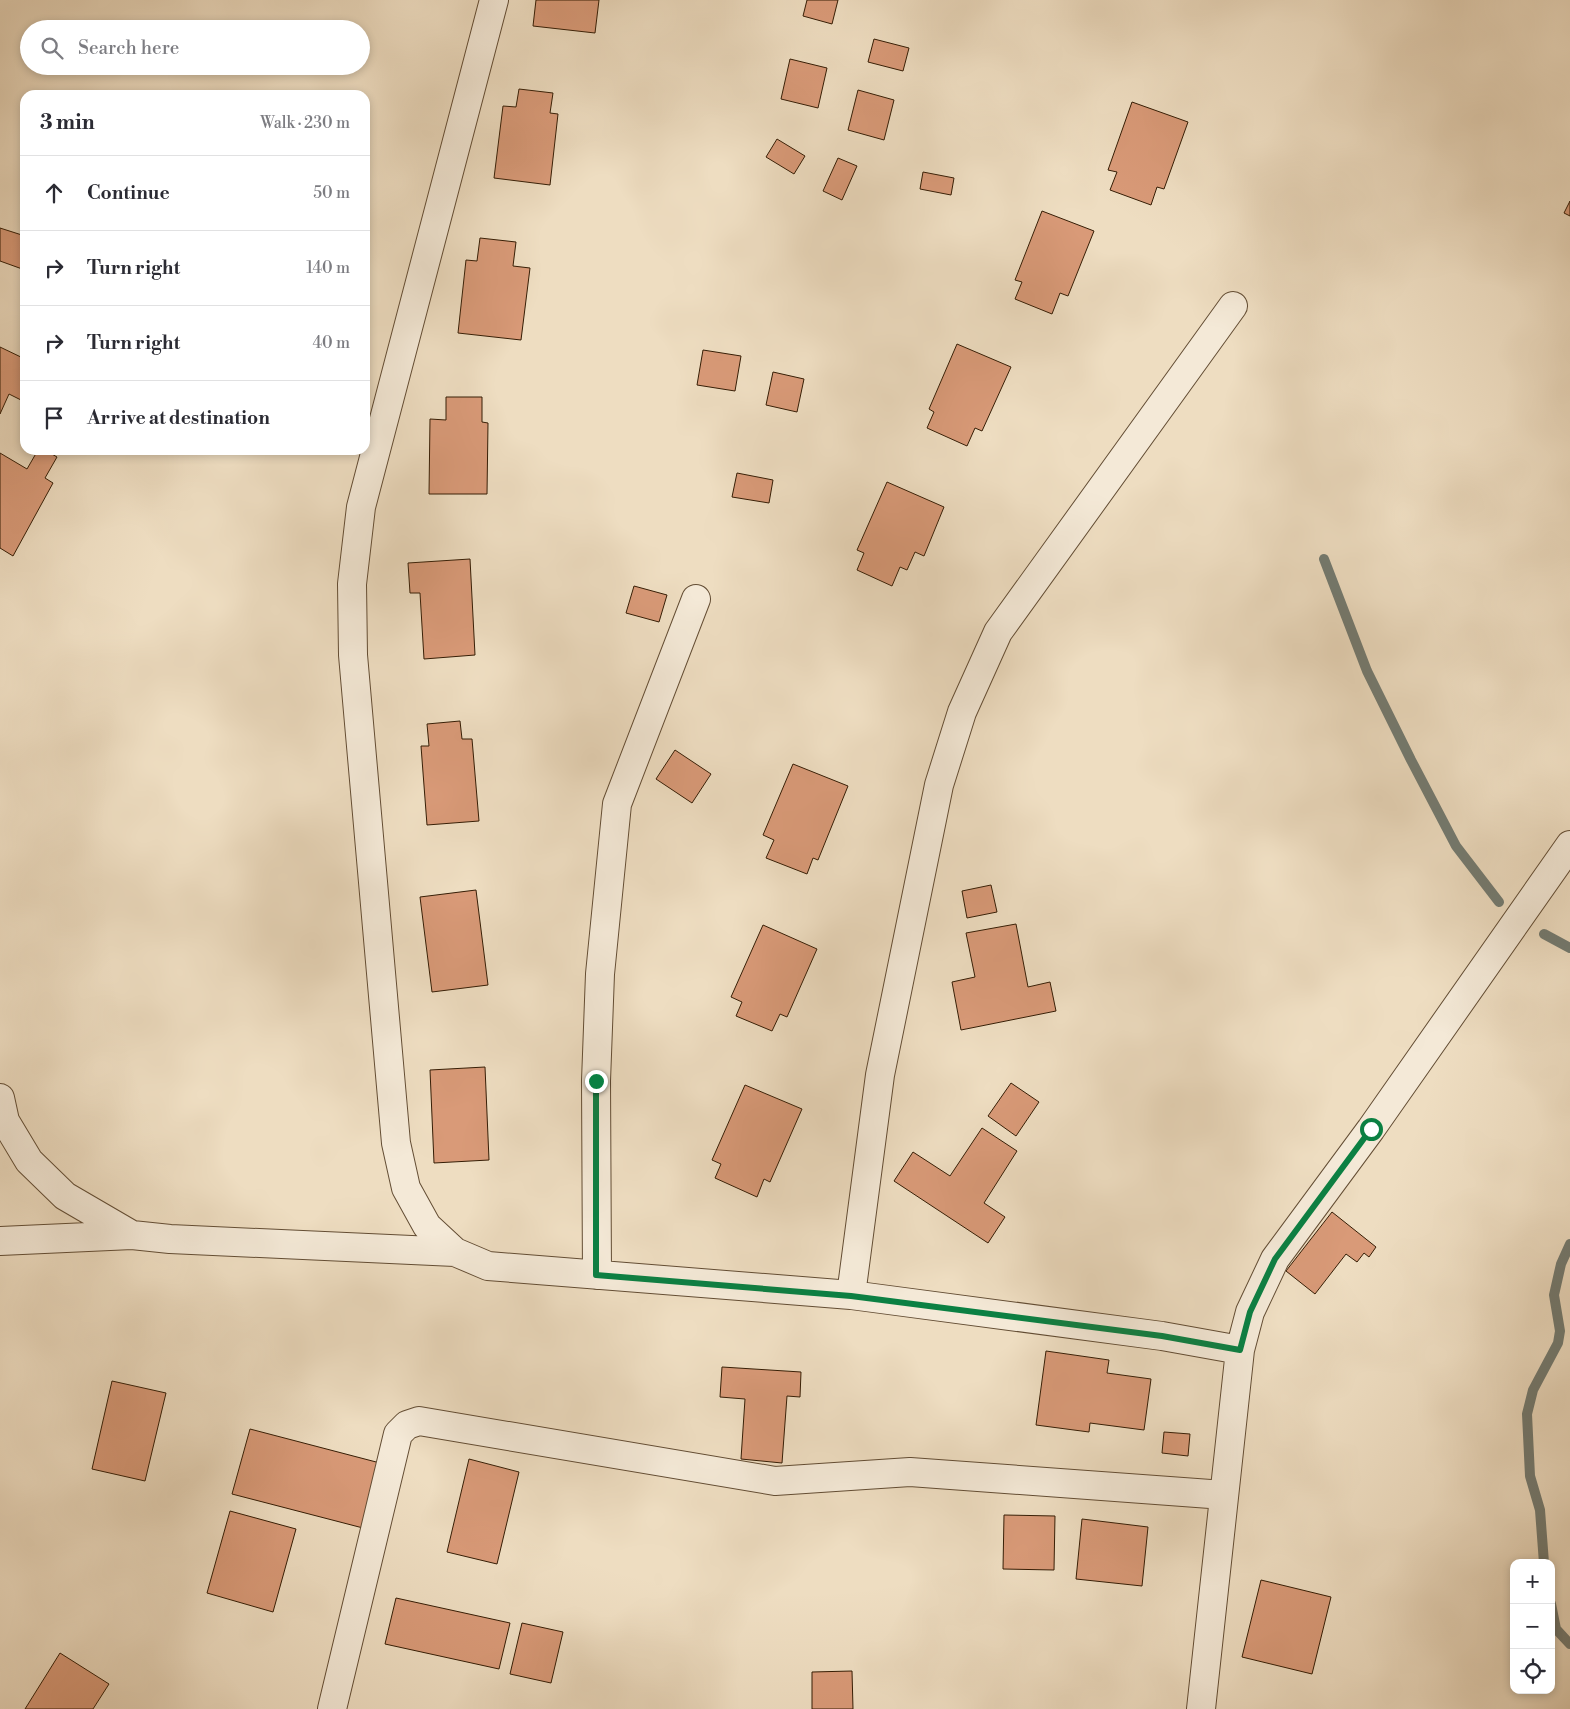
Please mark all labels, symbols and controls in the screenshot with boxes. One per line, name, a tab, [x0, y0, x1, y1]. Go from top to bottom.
search box	[20, 20, 370, 75]
icon: search	[38, 34, 66, 62]
text: Search here	[78, 36, 179, 60]
text: 3 min	[40, 110, 95, 136]
text: Walk · 230 m	[260, 113, 350, 133]
icon: ahead	[40, 179, 68, 207]
text: Continue	[87, 181, 170, 205]
text: 50 m	[313, 183, 350, 203]
icon: right	[40, 254, 68, 282]
text: Turn right	[87, 256, 180, 280]
text: 140 m	[306, 258, 350, 278]
icon: right	[40, 329, 68, 357]
text: Turn right	[87, 331, 180, 355]
text: 40 m	[313, 333, 350, 353]
icon: arrive	[40, 404, 68, 432]
text: Arrive at destination	[87, 406, 270, 430]
route end	[585, 1070, 608, 1093]
route start	[1360, 1118, 1383, 1141]
map controls	[1510, 1559, 1555, 1694]
button: +	[1510, 1559, 1555, 1604]
button: −	[1510, 1604, 1555, 1649]
button: locate	[1510, 1649, 1555, 1694]

